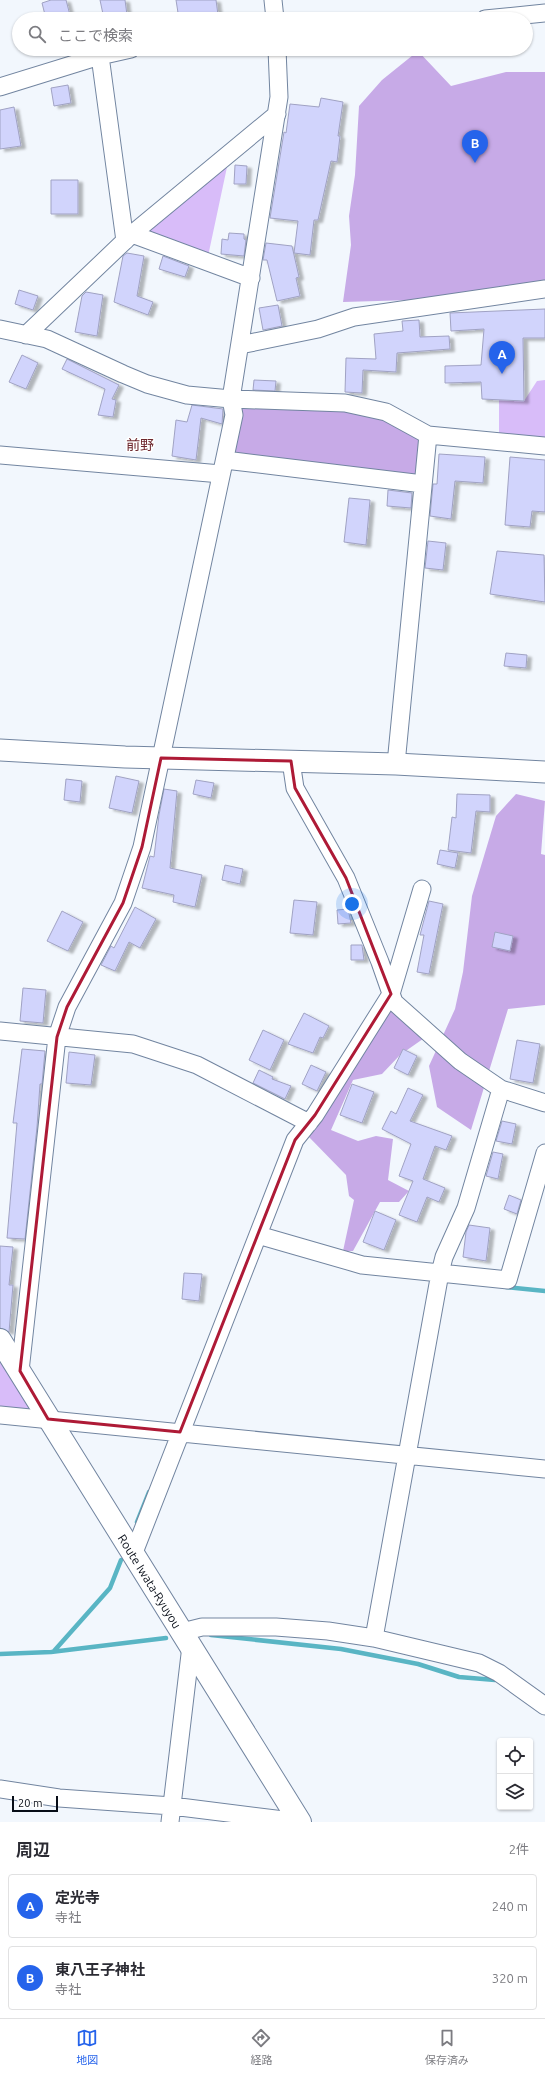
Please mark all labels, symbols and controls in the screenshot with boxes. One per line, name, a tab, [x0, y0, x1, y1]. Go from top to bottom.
search box	[12, 12, 533, 56]
icon: search	[26, 23, 48, 45]
text: ここで検索	[58, 27, 133, 44]
pin: B	[462, 130, 488, 163]
pin: A	[489, 341, 515, 374]
district label: 前野	[126, 437, 154, 453]
your location	[342, 894, 362, 914]
street label: Route Iwata-Ryuyou	[116, 1532, 184, 1630]
map controls	[497, 1738, 533, 1810]
button: locate	[497, 1738, 533, 1774]
button: layers	[497, 1774, 533, 1810]
scale bar	[12, 1794, 58, 1813]
text: 20 m	[18, 1797, 42, 1809]
text: 周辺	[16, 1840, 50, 1859]
text: 2件	[509, 1842, 529, 1856]
text: 定光寺	[55, 1889, 100, 1906]
text: A	[25, 1899, 35, 1913]
text: 240 m	[492, 1899, 528, 1913]
text: 寺社	[55, 1910, 81, 1924]
text: 東八王子神社	[55, 1961, 145, 1978]
text: B	[26, 1971, 34, 1985]
text: 320 m	[492, 1971, 528, 1985]
text: 寺社	[55, 1982, 81, 1996]
tab: 地図	[76, 2027, 98, 2067]
tab: 経路	[250, 2027, 272, 2067]
tab: 保存済み	[425, 2027, 469, 2067]

